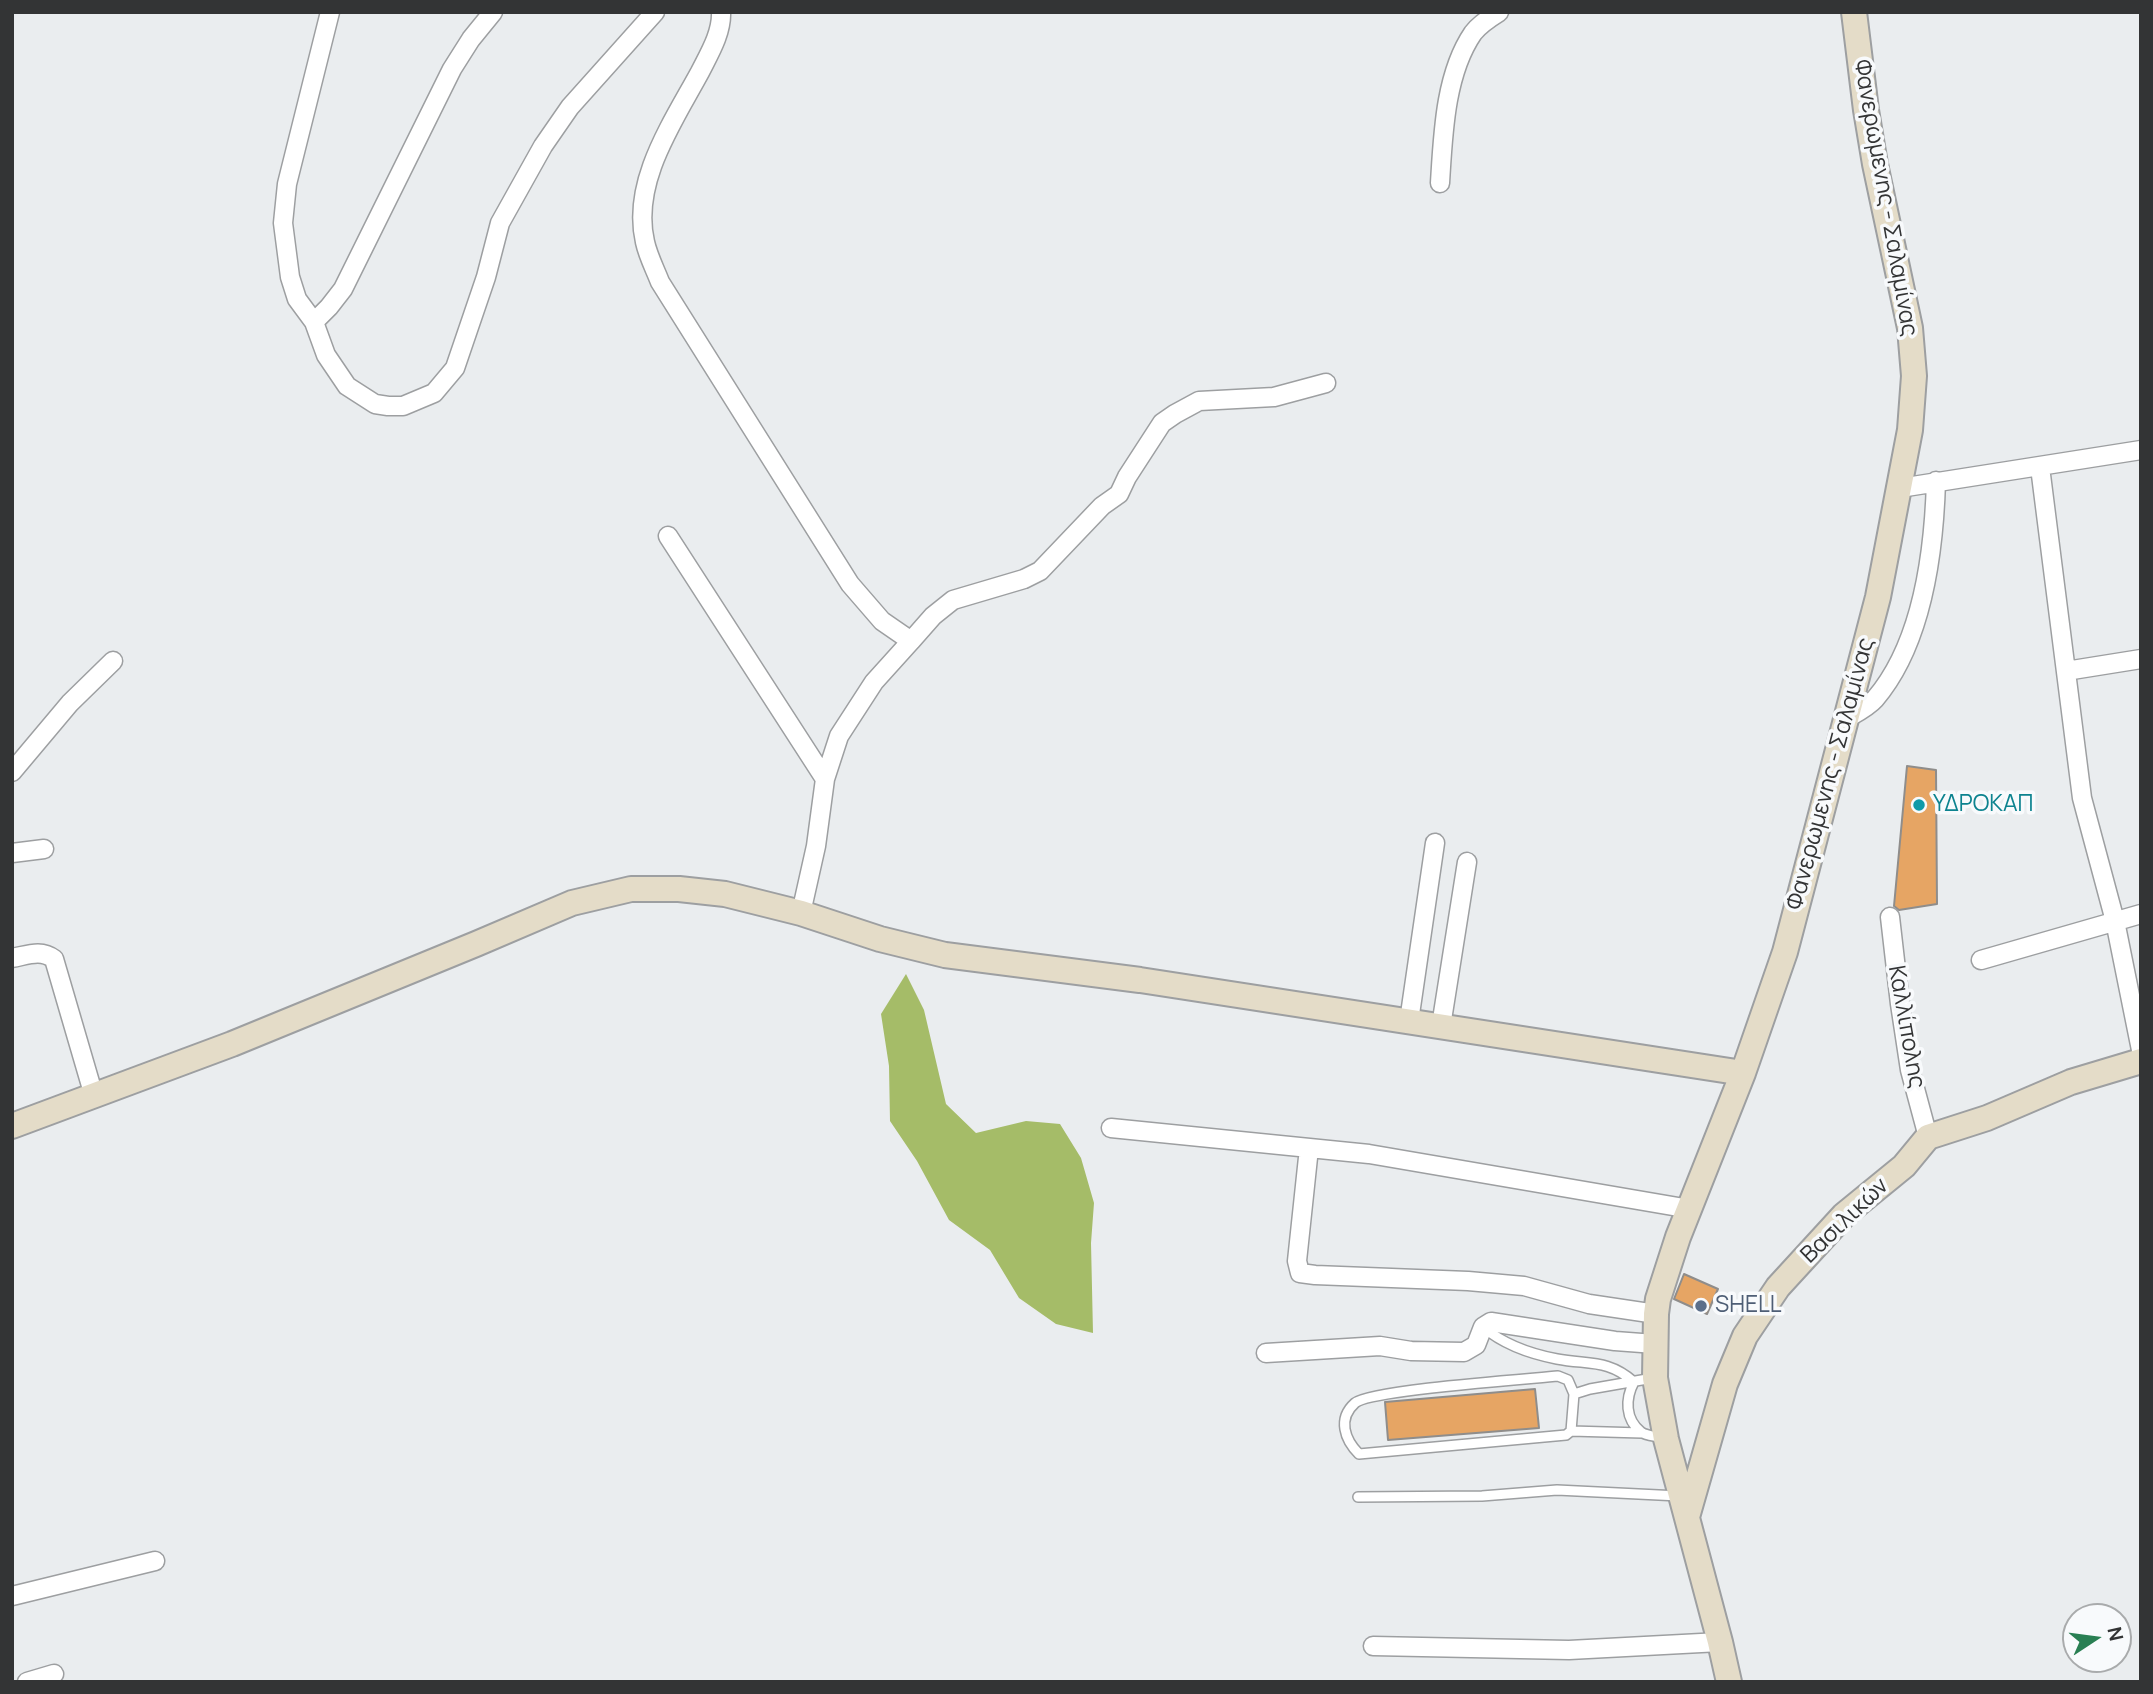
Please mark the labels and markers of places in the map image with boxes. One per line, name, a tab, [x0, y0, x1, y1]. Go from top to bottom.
place label: ΥΔΡΟΚΑΠ	[1933, 791, 2033, 819]
marker: ΥΔΡΟΚΑΠ	[1911, 797, 1927, 813]
place label: SHELL	[1715, 1292, 1782, 1320]
marker: SHELL	[1693, 1298, 1709, 1314]

